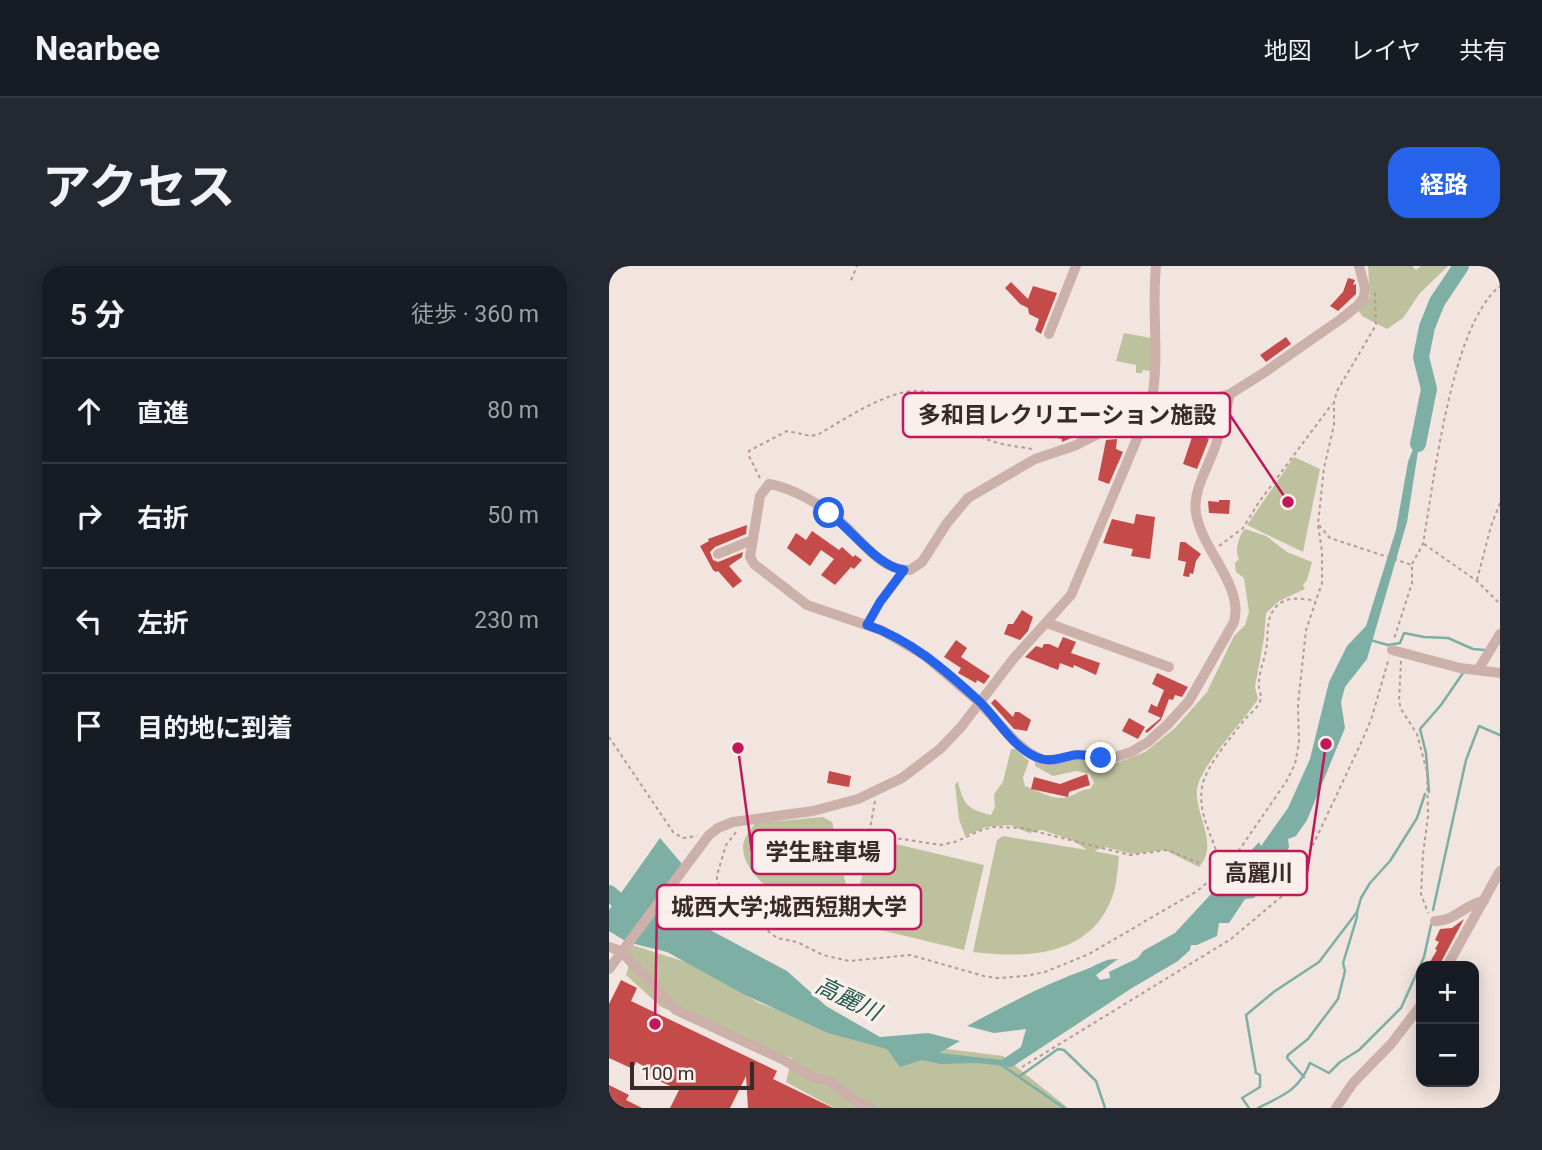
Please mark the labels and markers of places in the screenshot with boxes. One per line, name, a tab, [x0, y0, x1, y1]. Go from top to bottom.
callout: 多和目レクリエーション施設	[903, 393, 1230, 437]
callout: 学生駐車場	[752, 830, 895, 874]
callout: 高麗川	[1210, 851, 1307, 895]
callout: 城西大学;城西短期大学	[657, 885, 921, 929]

